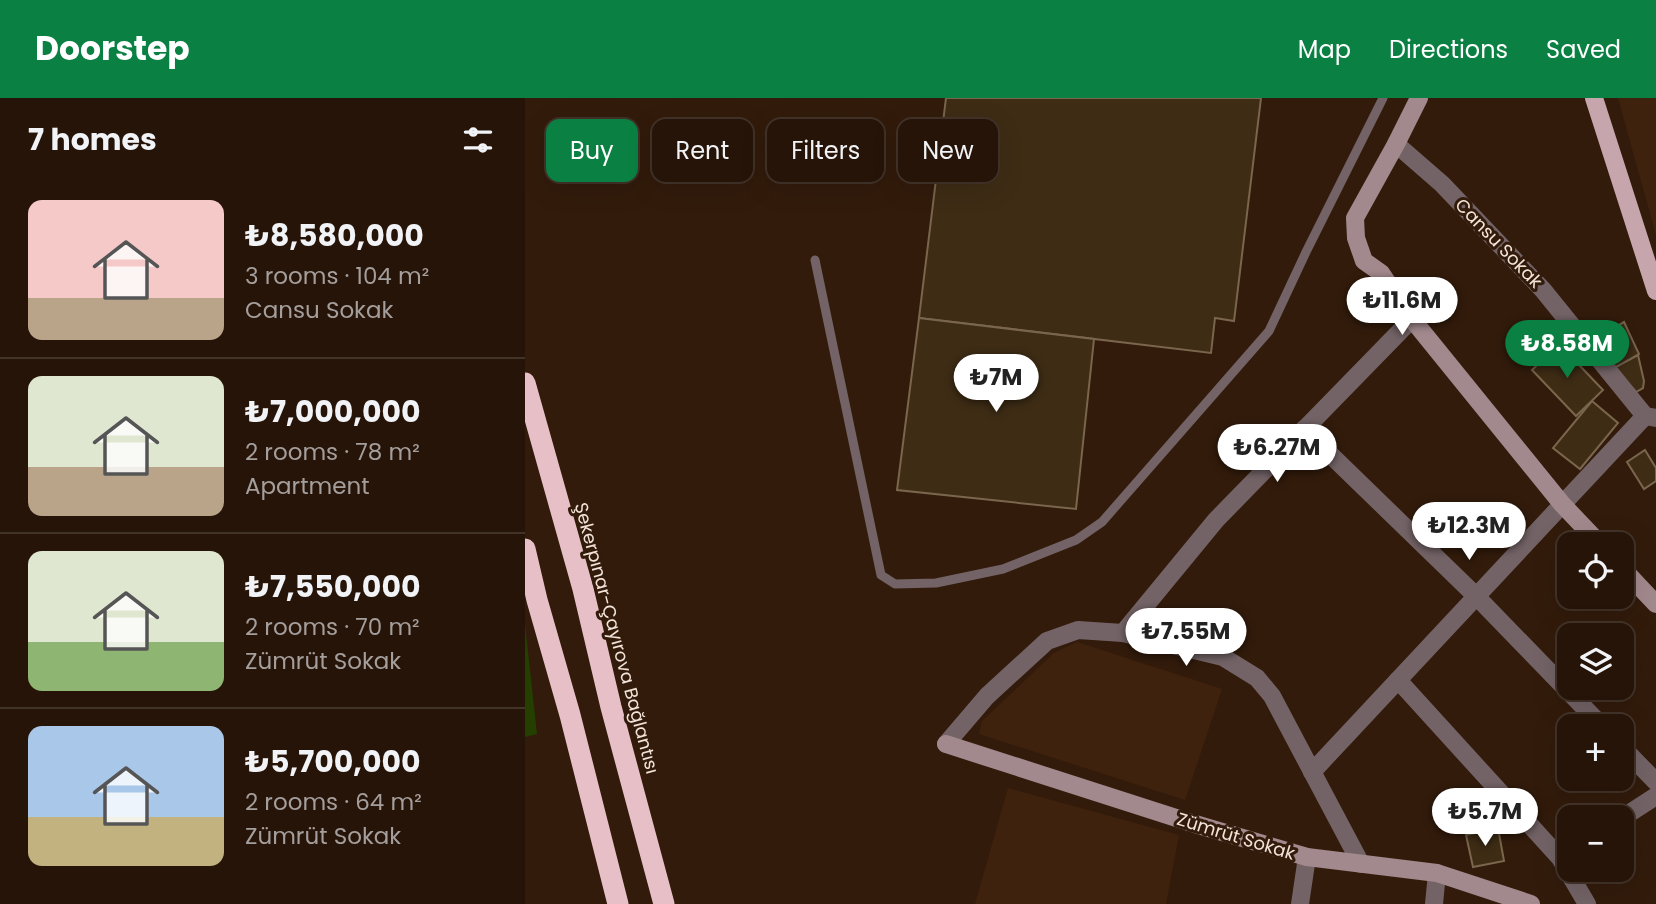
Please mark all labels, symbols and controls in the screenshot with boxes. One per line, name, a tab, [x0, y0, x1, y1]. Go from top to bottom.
text: Doorstep	[35, 25, 190, 72]
text: Map	[1298, 33, 1351, 66]
text: Directions	[1389, 33, 1508, 66]
text: Saved	[1546, 33, 1621, 66]
text: 7 homes	[28, 118, 157, 161]
chip: Buy	[546, 119, 638, 182]
chip: Rent	[652, 119, 753, 182]
chip: Filters	[767, 119, 884, 182]
chip: New	[898, 119, 998, 182]
icon: filters	[459, 121, 497, 159]
street label: Cansu Sokak	[1450, 193, 1549, 294]
text: ₺8,580,000	[245, 214, 424, 257]
icon: home	[84, 228, 168, 312]
text: 3 rooms · 104 m²	[245, 260, 429, 292]
pin: ₺11.6M	[1345, 278, 1459, 337]
text: ₺11.6M	[1363, 284, 1441, 316]
text: Cansu Sokak	[245, 294, 393, 326]
pin: ₺8.58M	[1510, 320, 1624, 380]
text: ₺8.58M	[1521, 327, 1613, 359]
pin: ₺7M	[962, 354, 1030, 414]
text: ₺7M	[970, 361, 1022, 393]
text: ₺7,000,000	[245, 390, 421, 433]
icon: home	[84, 404, 168, 488]
pin: ₺6.27M	[1220, 424, 1334, 484]
text: ₺6.27M	[1234, 431, 1320, 463]
text: 2 rooms · 78 m²	[245, 436, 420, 468]
text: Apartment	[245, 470, 370, 502]
street label: Şekerpınar-Çayırova Bağlantısı	[569, 500, 665, 776]
pin: ₺12.3M	[1412, 503, 1526, 562]
text: ₺12.3M	[1428, 509, 1510, 541]
map controls	[1557, 532, 1634, 882]
button: locate	[1557, 532, 1634, 609]
text: ₺7,550,000	[245, 565, 421, 608]
icon: home	[84, 579, 168, 663]
pin: ₺7.55M	[1129, 608, 1243, 668]
text: 2 rooms · 70 m²	[245, 611, 420, 643]
text: ₺7.55M	[1142, 615, 1231, 647]
button: layers	[1557, 623, 1634, 700]
text: Zümrüt Sokak	[245, 645, 401, 677]
button: +	[1557, 714, 1634, 791]
text: ₺5,700,000	[245, 740, 421, 783]
icon: home	[84, 754, 168, 838]
text: 2 rooms · 64 m²	[245, 786, 422, 818]
pin: ₺5.7M	[1436, 788, 1534, 848]
text: ₺5.7M	[1448, 795, 1522, 827]
button: −	[1557, 805, 1634, 882]
street label: Zümrüt Sokak	[1174, 806, 1299, 866]
text: Zümrüt Sokak	[245, 820, 401, 852]

